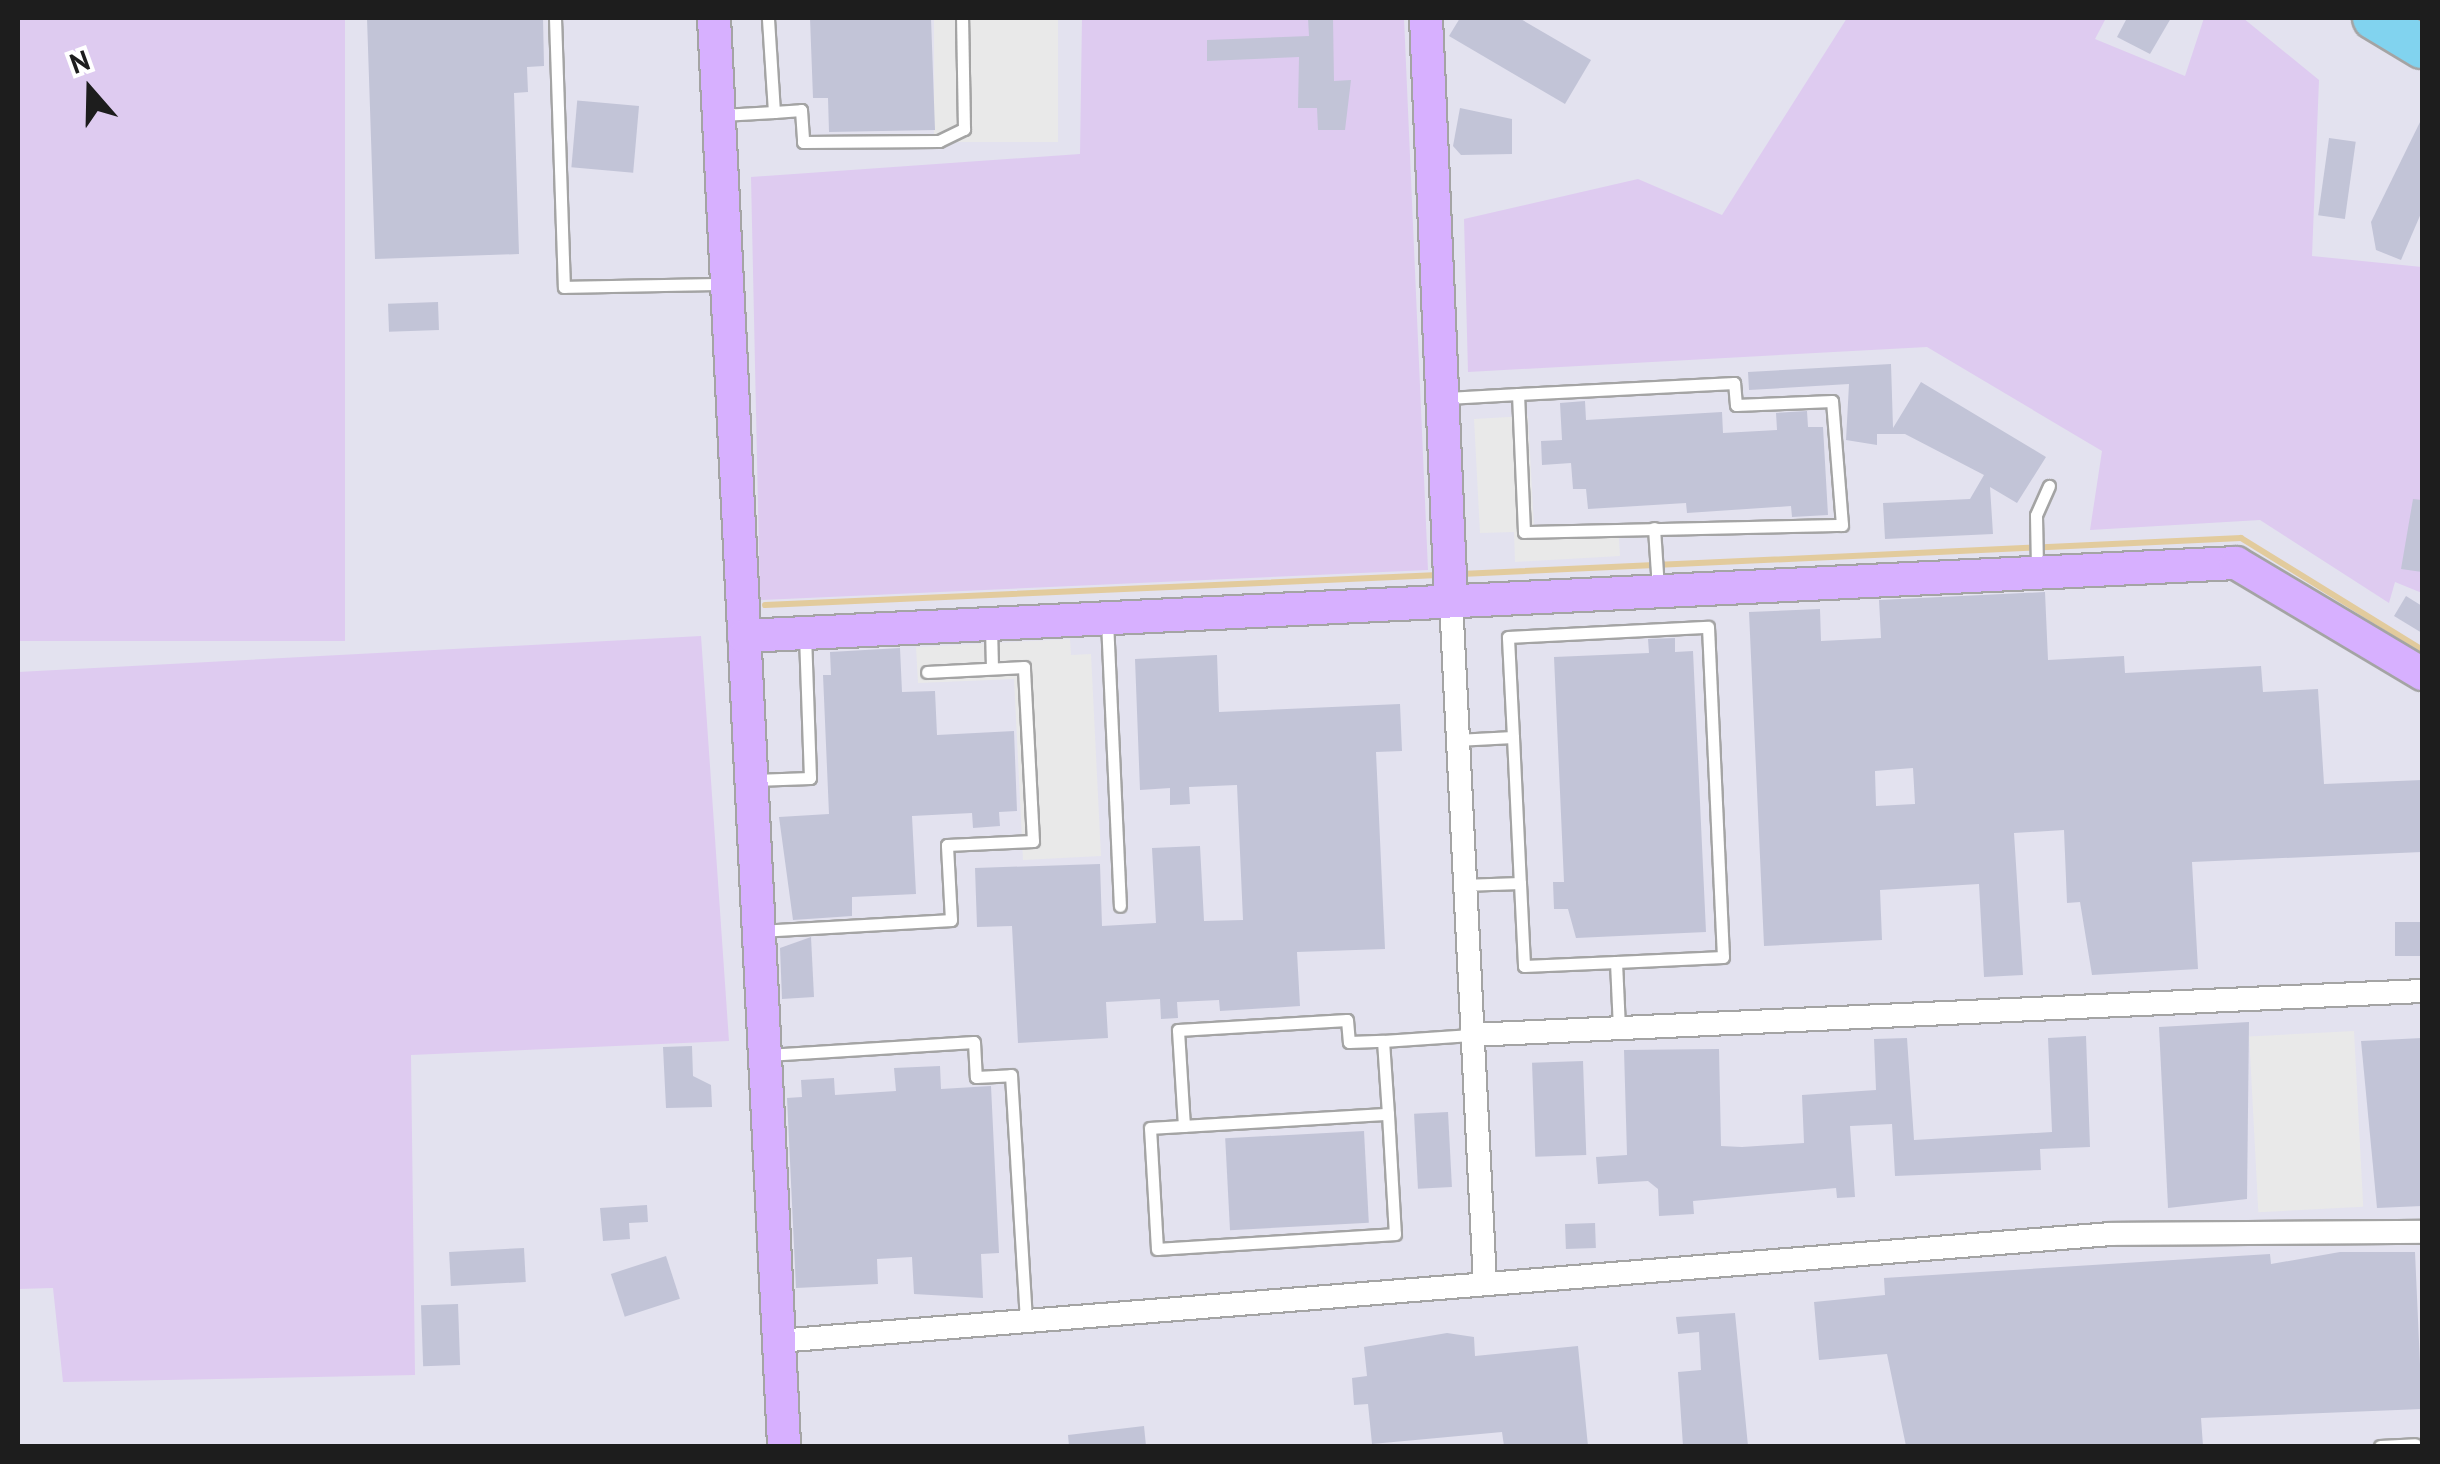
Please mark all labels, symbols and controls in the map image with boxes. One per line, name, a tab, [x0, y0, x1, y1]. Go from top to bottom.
north arrow	[40, 40, 140, 140]
text: N	[65, 41, 95, 82]

